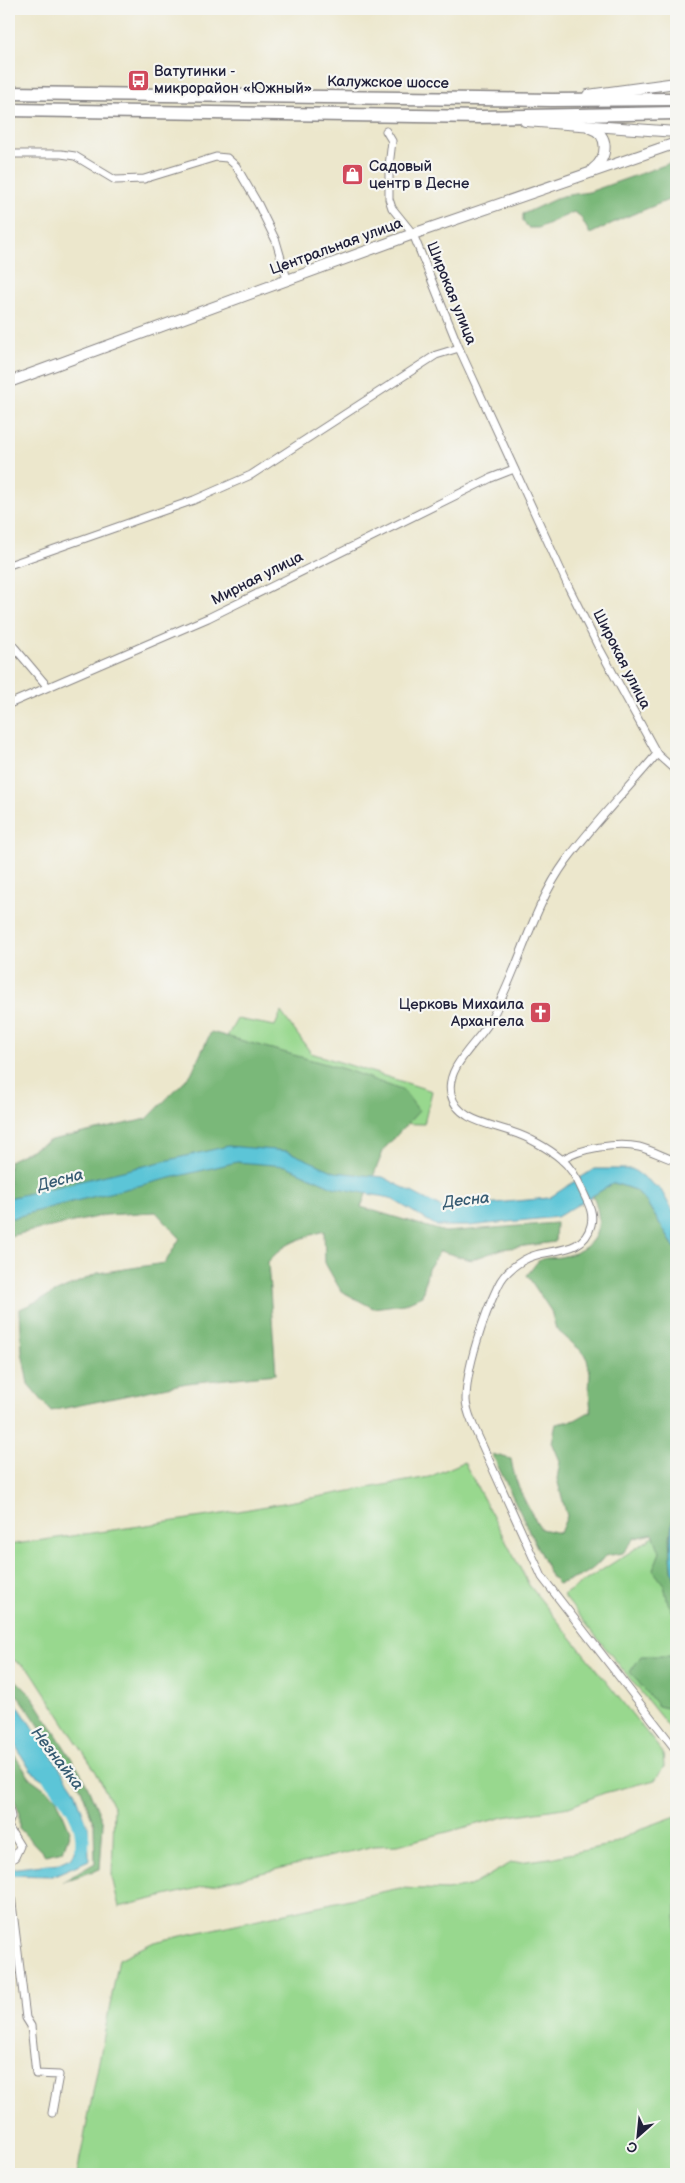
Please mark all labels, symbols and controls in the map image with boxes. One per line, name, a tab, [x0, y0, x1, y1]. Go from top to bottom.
place label: Ватутинки - микрорайон «Южный»	[154, 62, 312, 98]
bus stop icon: Ватутинки - микрорайон «Южный»	[126, 68, 150, 92]
street label: Калужское шоссе	[327, 72, 449, 93]
place label: Садовый центр в Десне	[369, 157, 469, 193]
shop icon: Садовый центр в Десне	[341, 163, 365, 187]
street label: Центральная улица	[267, 214, 405, 279]
street label: Широкая улица	[422, 239, 481, 348]
street label: Мирная улица	[208, 547, 306, 610]
street label: Широкая улица	[588, 606, 655, 713]
place label: Церковь Михаила Архангела	[399, 995, 524, 1031]
church icon: Церковь Михаила Архангела	[528, 1001, 552, 1025]
water label: Десна	[34, 1165, 85, 1196]
water label: Десна	[441, 1189, 490, 1212]
water label: Незнайка	[27, 1724, 87, 1794]
north arrow	[612, 2110, 662, 2160]
text: С	[624, 2137, 641, 2157]

